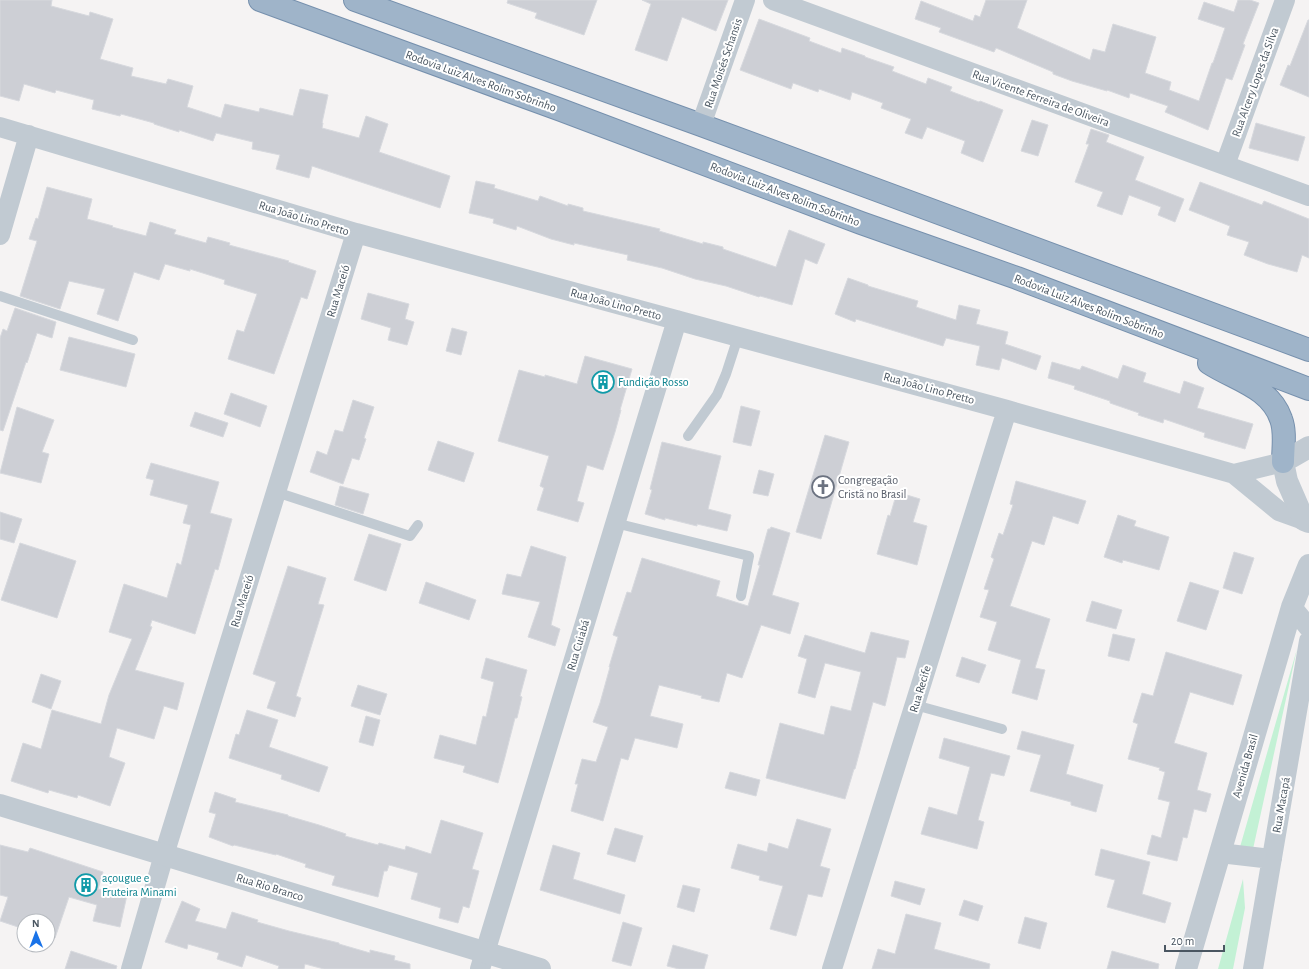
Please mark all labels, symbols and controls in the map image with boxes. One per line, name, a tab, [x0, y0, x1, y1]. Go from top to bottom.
street label: Rua Moisés Schansis	[702, 17, 744, 109]
street label: Rua Alcery Lopes da Silva	[1230, 25, 1282, 139]
street label: Rodovia Luiz Alves Rolim Sobrinho	[404, 48, 558, 114]
street label: Rua Vicente Ferreira de Oliveira	[971, 68, 1112, 129]
street label: Rodovia Luiz Alves Rolim Sobrinho	[708, 160, 862, 228]
street label: Rua João Lino Pretto	[257, 199, 351, 237]
street label: Rua Maceió	[324, 263, 352, 319]
street label: Rodovia Luiz Alves Rolim Sobrinho	[1012, 272, 1166, 340]
street label: Rua João Lino Pretto	[569, 286, 663, 322]
building icon: Fundição Rosso	[590, 369, 616, 395]
street label: Rua João Lino Pretto	[882, 370, 976, 406]
place label: Fundição Rosso	[618, 376, 689, 388]
church icon: Congregação Cristã no Brasil	[810, 474, 836, 500]
place label: Congregação Cristã no Brasil	[838, 474, 907, 500]
street label: Rua Maceió	[228, 573, 256, 629]
street label: Rua Cuiabá	[565, 618, 592, 672]
street label: Rua Recife	[907, 664, 933, 714]
street label: Avenida Brasil	[1230, 733, 1260, 799]
street label: Rua Macapá	[1270, 776, 1292, 834]
street label: Rua Rio Branco	[235, 871, 305, 903]
building icon: açougue e Fruteira Minami	[73, 872, 99, 898]
place label: açougue e Fruteira Minami	[102, 872, 177, 898]
north arrow	[16, 913, 56, 953]
text: N	[32, 918, 40, 929]
scale bar	[1165, 927, 1224, 953]
text: 20 m	[1171, 935, 1194, 947]

